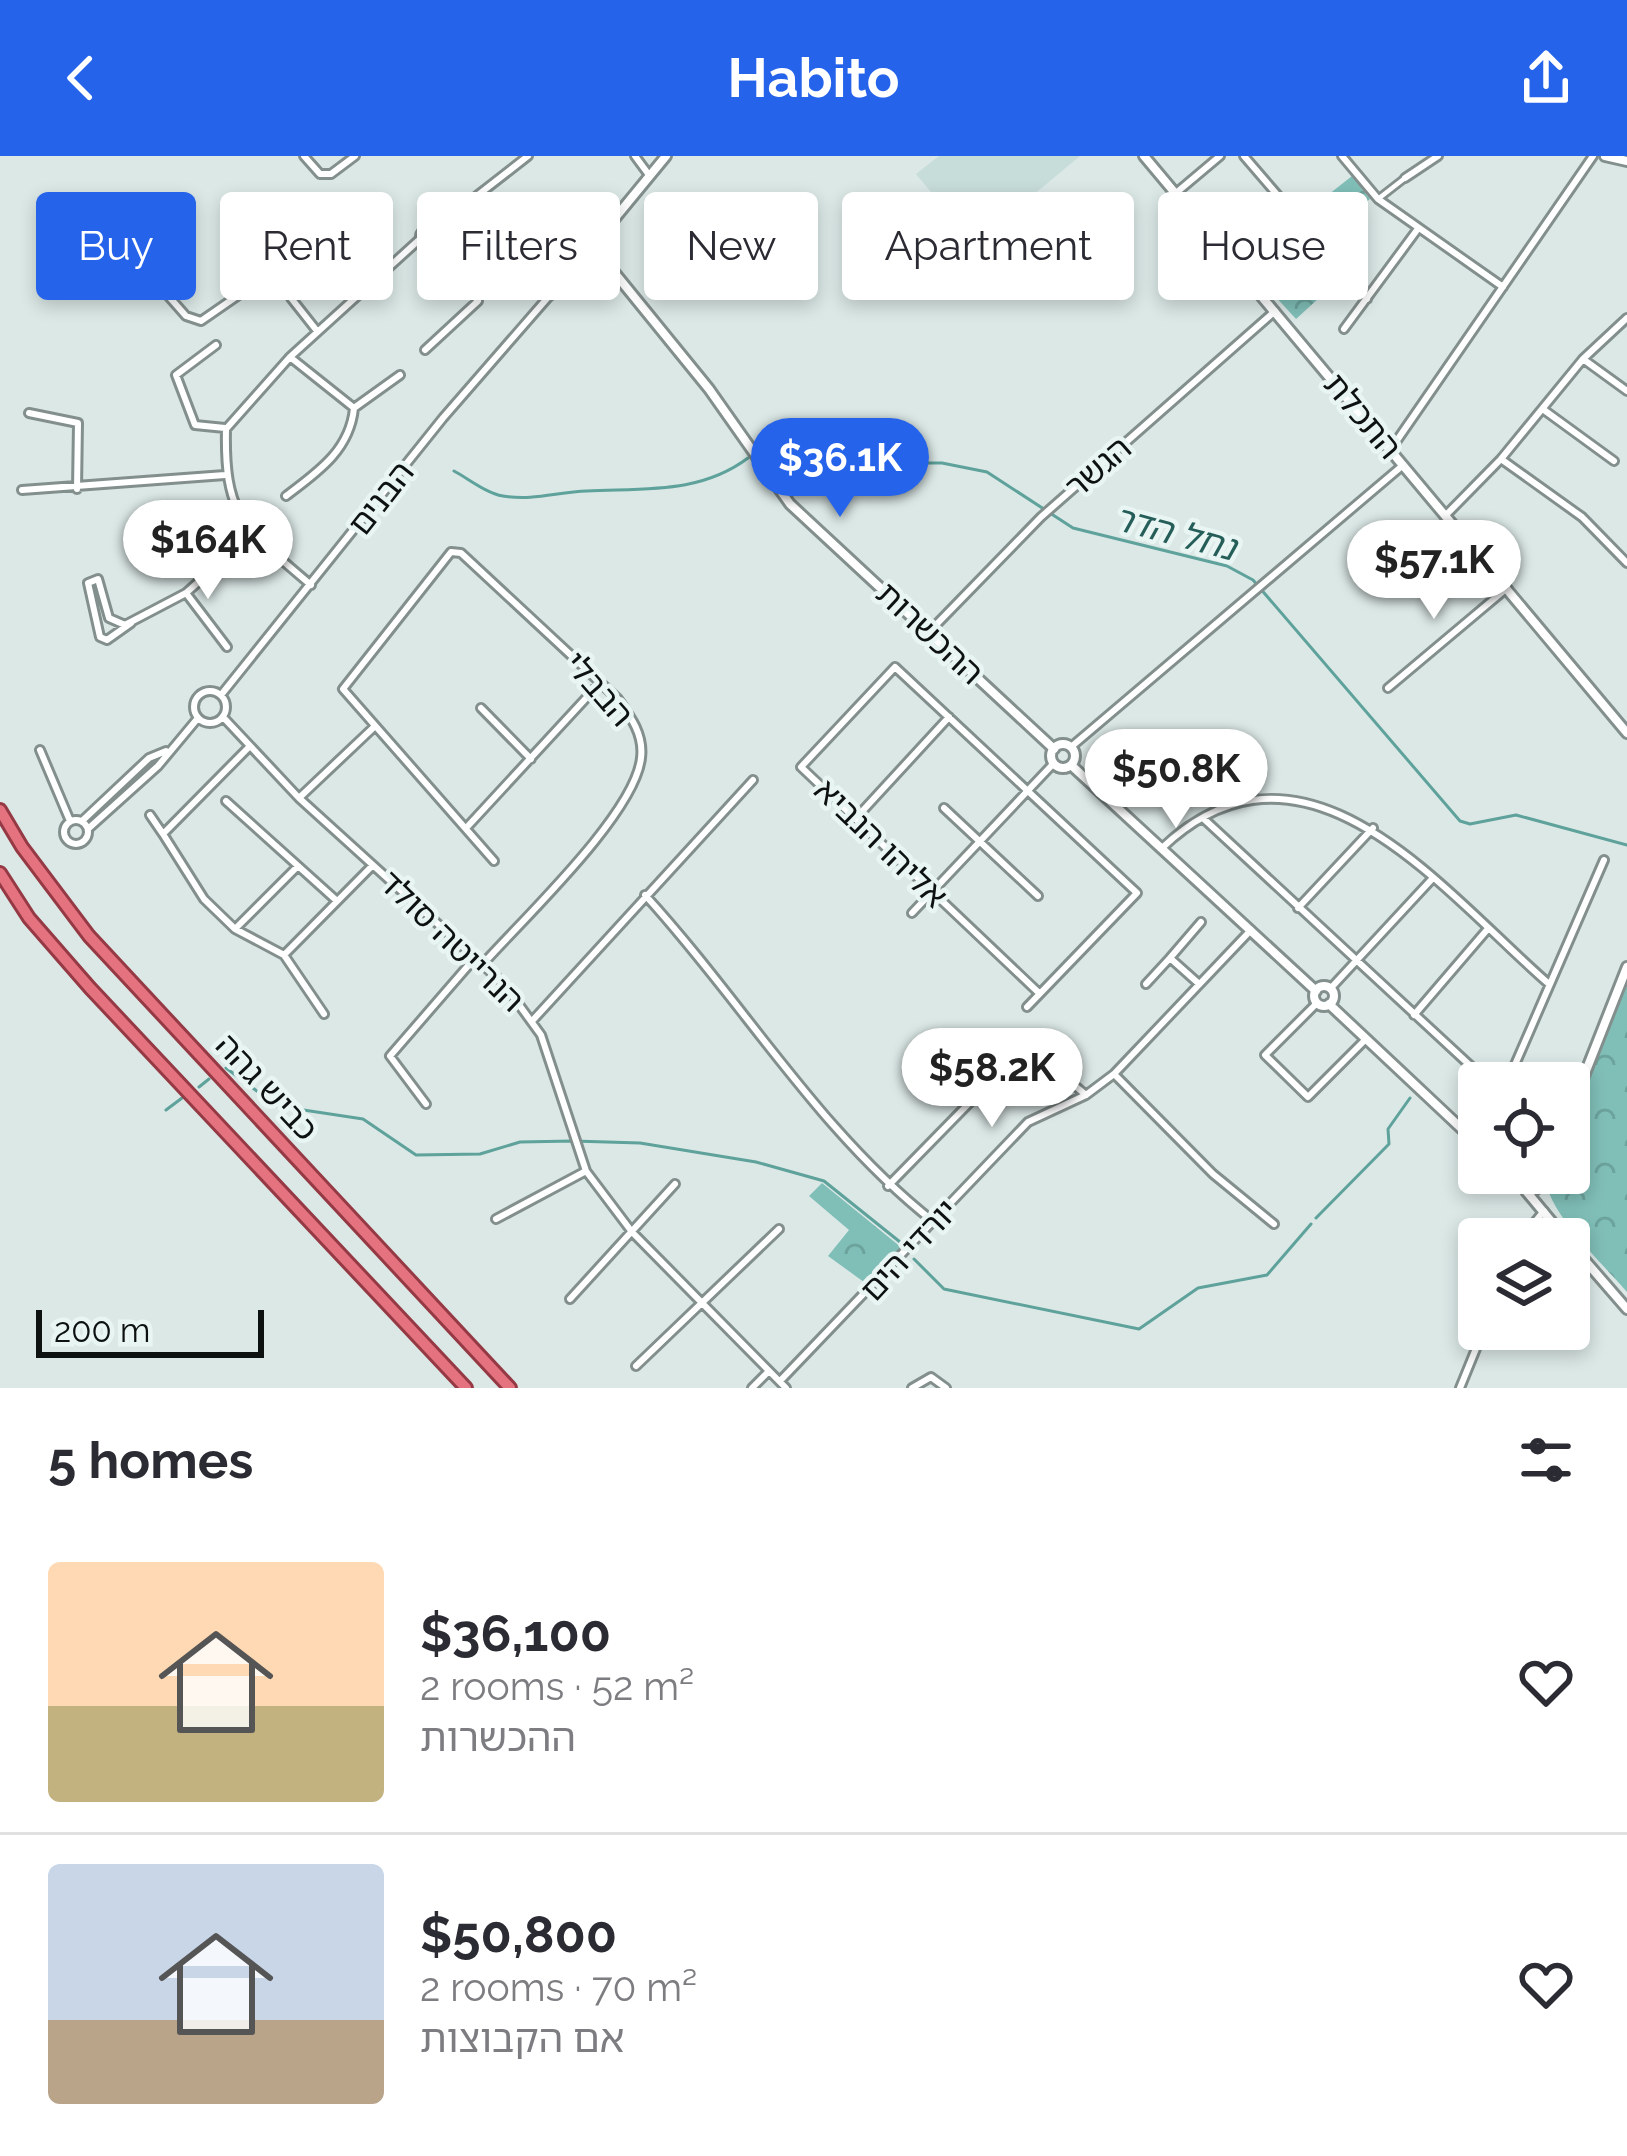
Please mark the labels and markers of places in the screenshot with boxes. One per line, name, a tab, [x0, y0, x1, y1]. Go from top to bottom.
pin: $36.1K	[742, 418, 938, 520]
pin: $164K	[124, 500, 292, 602]
pin: $57.1K	[1336, 520, 1532, 622]
pin: $50.8K	[1078, 729, 1274, 831]
pin: $58.2K	[894, 1028, 1090, 1130]

